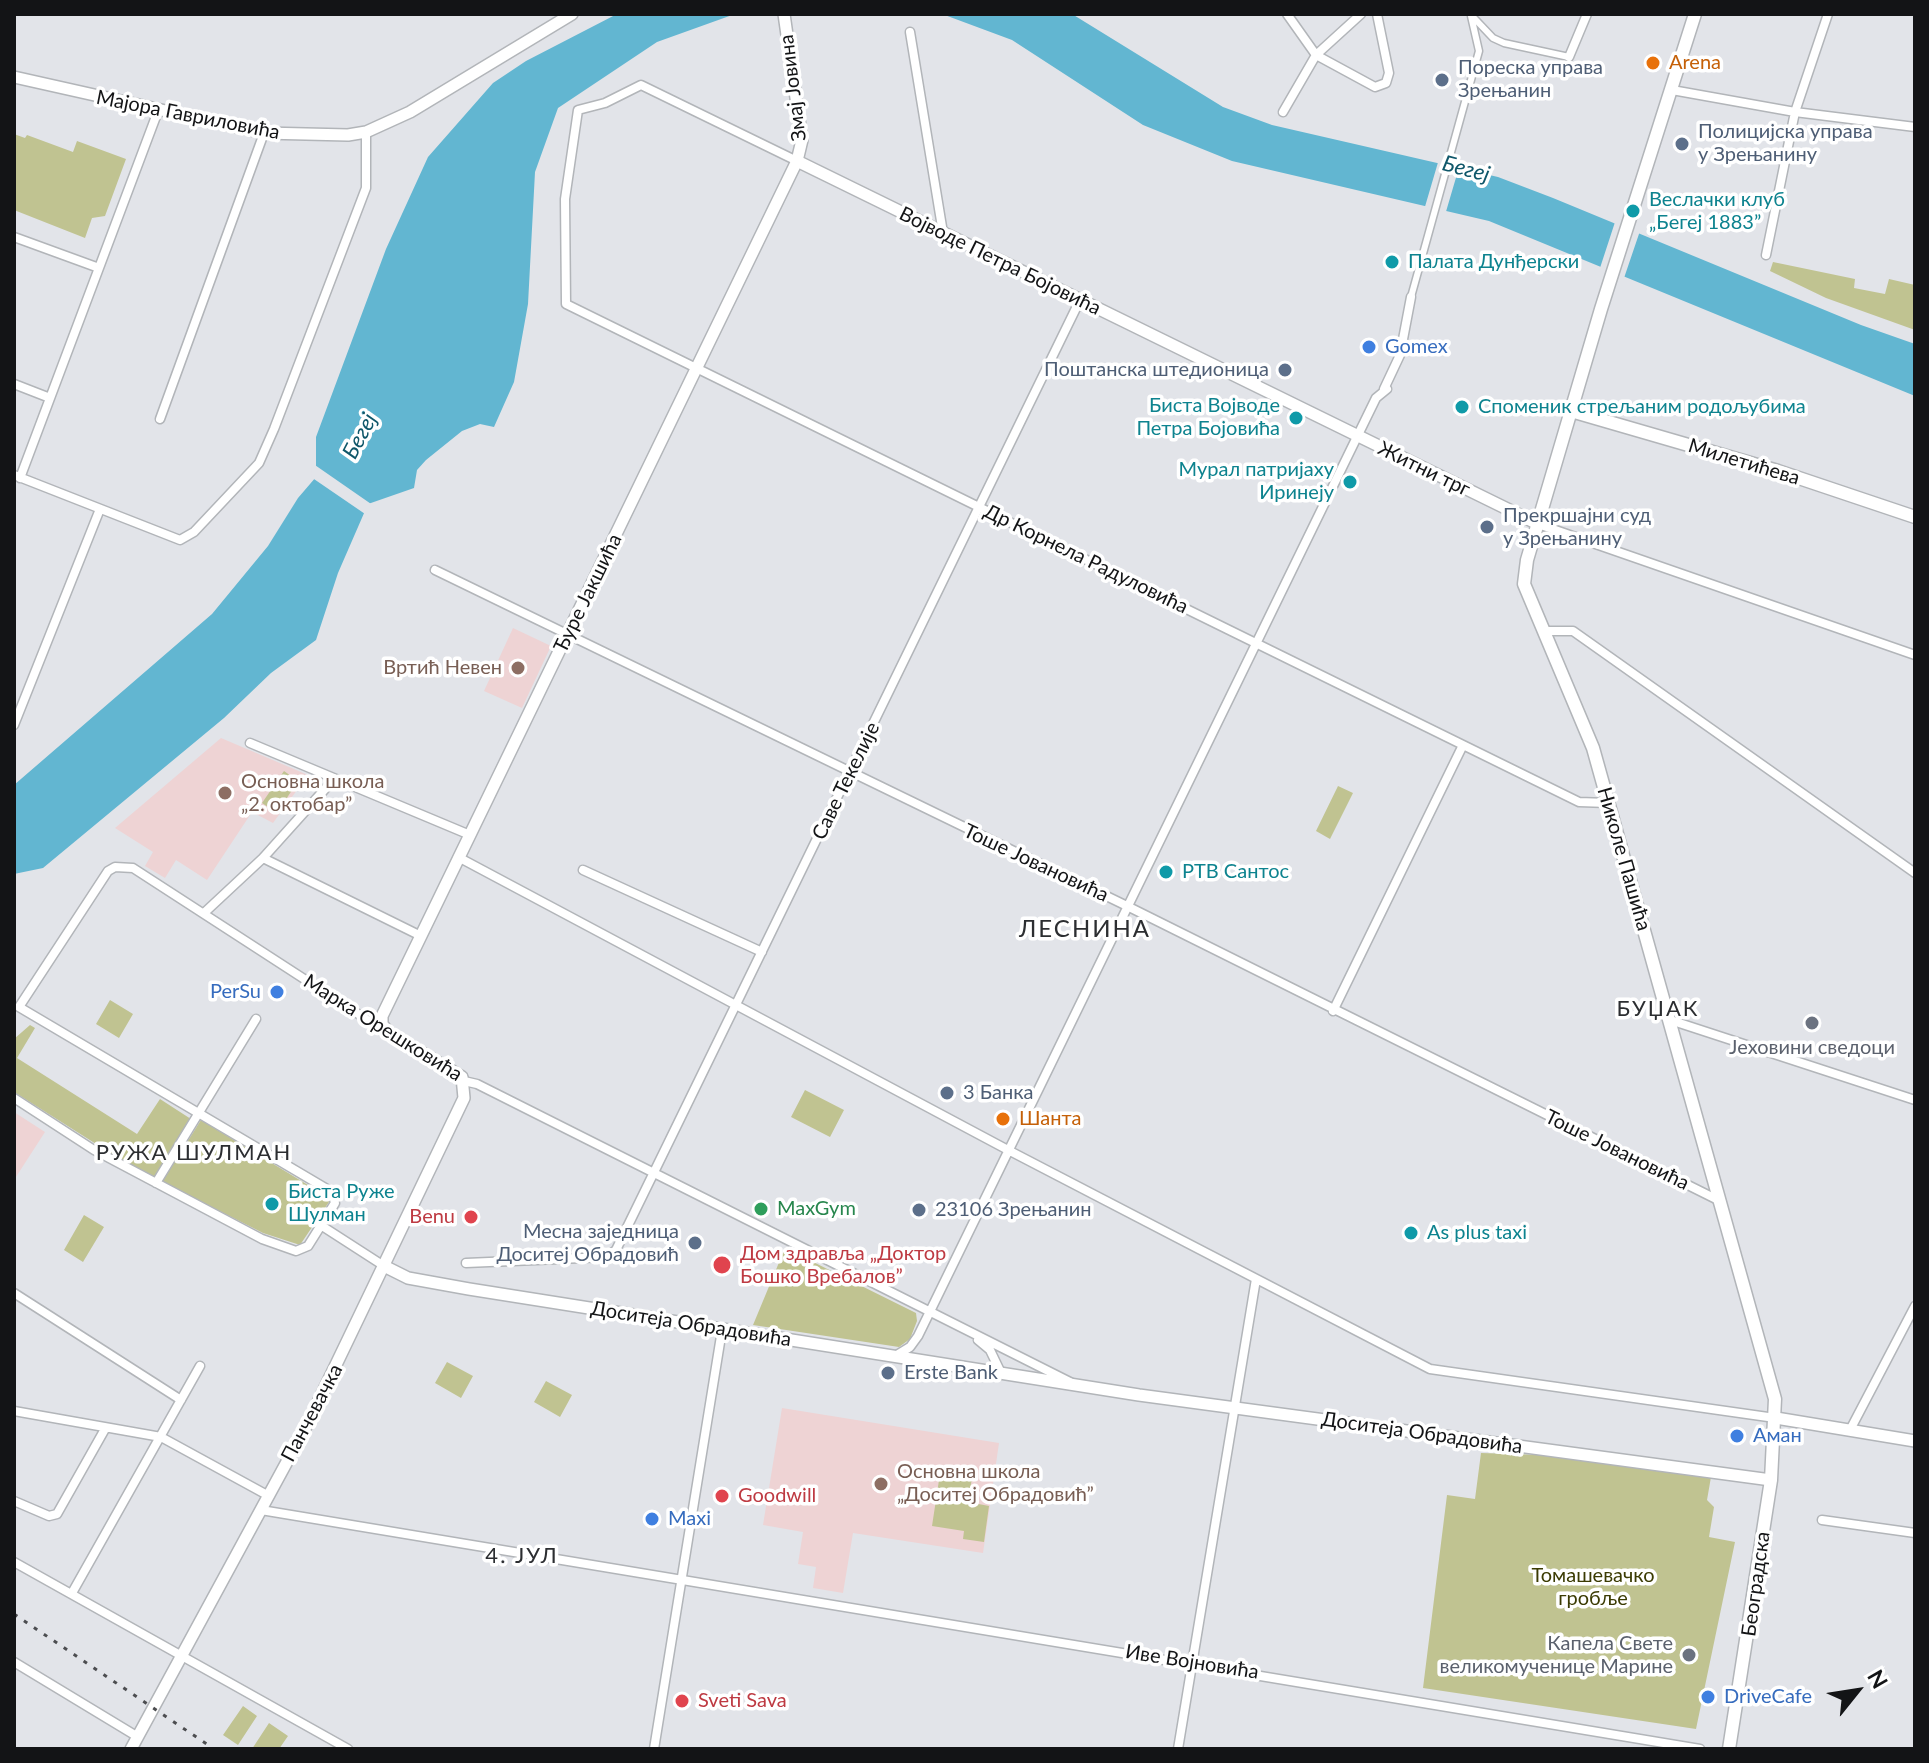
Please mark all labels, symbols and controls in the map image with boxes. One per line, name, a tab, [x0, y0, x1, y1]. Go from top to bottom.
street label: Змај Јовина	[775, 33, 811, 143]
place label: Arena	[1669, 51, 1721, 75]
marker: Arena	[1644, 54, 1662, 72]
place label: Пореска управа Зрењанин	[1458, 56, 1603, 103]
marker: Пореска управа Зрењанин	[1433, 71, 1451, 89]
street label: Мајора Гавриловића	[94, 85, 282, 145]
place label: Полицијска управа у Зрењанину	[1698, 120, 1873, 167]
marker: Полицијска управа у Зрењанину	[1673, 135, 1691, 153]
water label: Бегеј	[1439, 150, 1493, 188]
place label: Веслачки клуб „Бегеј 1883”	[1649, 188, 1785, 235]
street label: Војводе Петра Бојовића	[895, 202, 1105, 320]
marker: Веслачки клуб „Бегеј 1883”	[1624, 202, 1642, 220]
place label: Палата Дунђерски	[1408, 250, 1579, 274]
marker: Палата Дунђерски	[1383, 253, 1401, 271]
place label: Gomex	[1385, 335, 1448, 359]
marker: Gomex	[1360, 338, 1378, 356]
place label: Поштанска штедионица	[1044, 358, 1269, 382]
marker: Поштанска штедионица	[1276, 361, 1294, 379]
place label: Биста Војводе Петра Бојовића	[1136, 394, 1280, 441]
place label: Споменик стрељаним родољубима	[1478, 395, 1806, 419]
marker: Споменик стрељаним родољубима	[1453, 398, 1471, 416]
water label: Бегеј	[337, 409, 383, 463]
marker: Биста Војводе Петра Бојовића	[1287, 409, 1305, 427]
street label: Милетићева	[1685, 434, 1803, 490]
street label: Житни трг	[1374, 436, 1474, 502]
place label: Мурал патријаху Иринеју	[1179, 458, 1334, 505]
marker: Мурал патријаху Иринеју	[1341, 473, 1359, 491]
street label: Др Корнела Радуловића	[980, 499, 1192, 619]
place label: Прекршајни суд у Зрењанину	[1503, 504, 1651, 551]
marker: Прекршајни суд у Зрењанину	[1478, 518, 1496, 536]
street label: Ђуре Јакшића	[549, 530, 627, 656]
place label: Вртић Невен	[383, 656, 502, 680]
marker: Вртић Невен	[509, 659, 527, 677]
street label: Саве Текелије	[807, 718, 885, 844]
place label: Основна школа „2. октобар”	[241, 770, 384, 817]
marker: Основна школа „2. октобар”	[216, 784, 234, 802]
street label: Николе Пашића	[1592, 784, 1656, 934]
street label: Тоше Јовановића	[960, 819, 1112, 907]
place label: РТВ Сантос	[1182, 860, 1289, 884]
marker: РТВ Сантос	[1157, 863, 1175, 881]
district label: ЛЕСНИНА	[1019, 915, 1151, 943]
street label: Марка Орешковића	[299, 969, 467, 1087]
place label: PerSu	[210, 980, 261, 1004]
marker: PerSu	[268, 983, 286, 1001]
district label: БУЏАК	[1616, 996, 1700, 1022]
marker: Јеховини сведоци	[1803, 1014, 1821, 1032]
place label: Јеховини сведоци	[1729, 1036, 1895, 1060]
place label: 3 Банка	[963, 1081, 1034, 1105]
marker: 3 Банка	[938, 1084, 956, 1102]
street label: Тоше Јовановића	[1541, 1105, 1693, 1195]
place label: Шанта	[1019, 1107, 1081, 1131]
marker: Шанта	[994, 1110, 1012, 1128]
district label: РУЖА ШУЛМАН	[96, 1140, 292, 1166]
place label: Биста Руже Шулман	[288, 1180, 395, 1227]
marker: Биста Руже Шулман	[263, 1195, 281, 1213]
place label: MaxGym	[777, 1197, 856, 1221]
place label: 23106 Зрењанин	[935, 1198, 1091, 1222]
marker: MaxGym	[752, 1200, 770, 1218]
marker: 23106 Зрењанин	[910, 1201, 928, 1219]
place label: Benu	[409, 1205, 455, 1229]
marker: Benu	[462, 1208, 480, 1226]
place label: Месна заједница Доситеј Обрадовић	[496, 1220, 679, 1267]
place label: As plus taxi	[1427, 1221, 1527, 1245]
marker: As plus taxi	[1402, 1224, 1420, 1242]
marker: Месна заједница Доситеј Обрадовић	[686, 1234, 704, 1252]
place label: Дом здравља „Доктор Бошко Вребалов”	[740, 1242, 946, 1289]
marker: Дом здравља „Доктор Бошко Вребалов”	[711, 1254, 733, 1276]
street label: Доситеја Обрадовића	[589, 1296, 793, 1352]
street label: Панчевачка	[276, 1360, 348, 1466]
place label: Erste Bank	[904, 1361, 998, 1385]
marker: Erste Bank	[879, 1364, 897, 1382]
street label: Доситеја Обрадовића	[1320, 1407, 1524, 1459]
place label: Аман	[1753, 1424, 1802, 1448]
marker: Аман	[1728, 1427, 1746, 1445]
place label: Основна школа „Доситеј Обрадовић”	[897, 1460, 1094, 1507]
marker: Основна школа „Доситеј Обрадовић”	[872, 1475, 890, 1493]
place label: Goodwill	[738, 1484, 816, 1508]
marker: Goodwill	[713, 1487, 731, 1505]
place label: Maxi	[668, 1507, 711, 1531]
marker: Maxi	[643, 1510, 661, 1528]
street label: Београдска	[1737, 1530, 1775, 1638]
district label: 4. ЈУЛ	[485, 1543, 559, 1569]
park label: Томашевачко гробље	[1531, 1564, 1655, 1611]
place label: Капела Свете великомученице Марине	[1440, 1632, 1673, 1679]
street label: Иве Војновића	[1124, 1640, 1260, 1684]
marker: Капела Свете великомученице Марине	[1680, 1646, 1698, 1664]
north arrow	[1817, 1651, 1897, 1731]
text: N	[1862, 1665, 1894, 1693]
place label: DriveCafe	[1724, 1685, 1812, 1709]
marker: DriveCafe	[1699, 1688, 1717, 1706]
place label: Sveti Sava	[698, 1689, 787, 1713]
marker: Sveti Sava	[673, 1692, 691, 1710]

